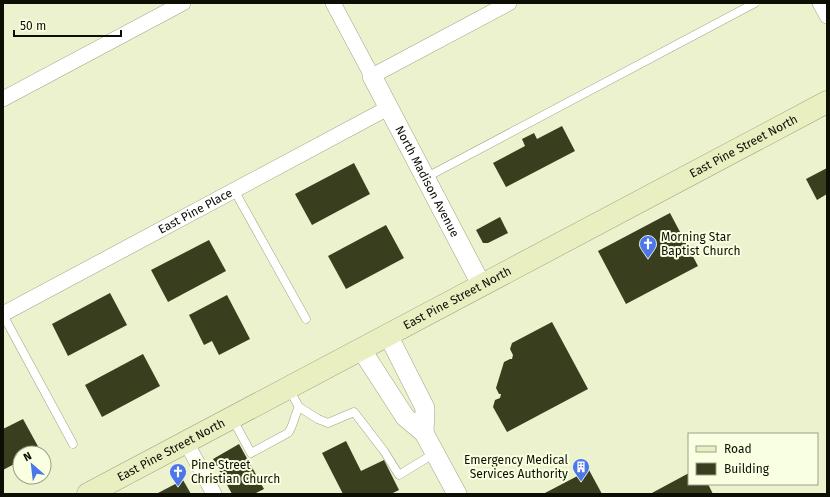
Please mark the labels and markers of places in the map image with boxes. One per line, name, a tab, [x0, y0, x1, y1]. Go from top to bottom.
place label: Morning Star Baptist Church	[661, 230, 740, 258]
church icon: Morning Star Baptist Church	[638, 234, 658, 259]
place label: Emergency Medical Services Authority	[464, 453, 568, 481]
building icon: Emergency Medical Services Authority	[571, 457, 591, 482]
place label: Pine Street Christian Church	[191, 458, 280, 486]
church icon: Pine Street Christian Church	[168, 462, 188, 487]

